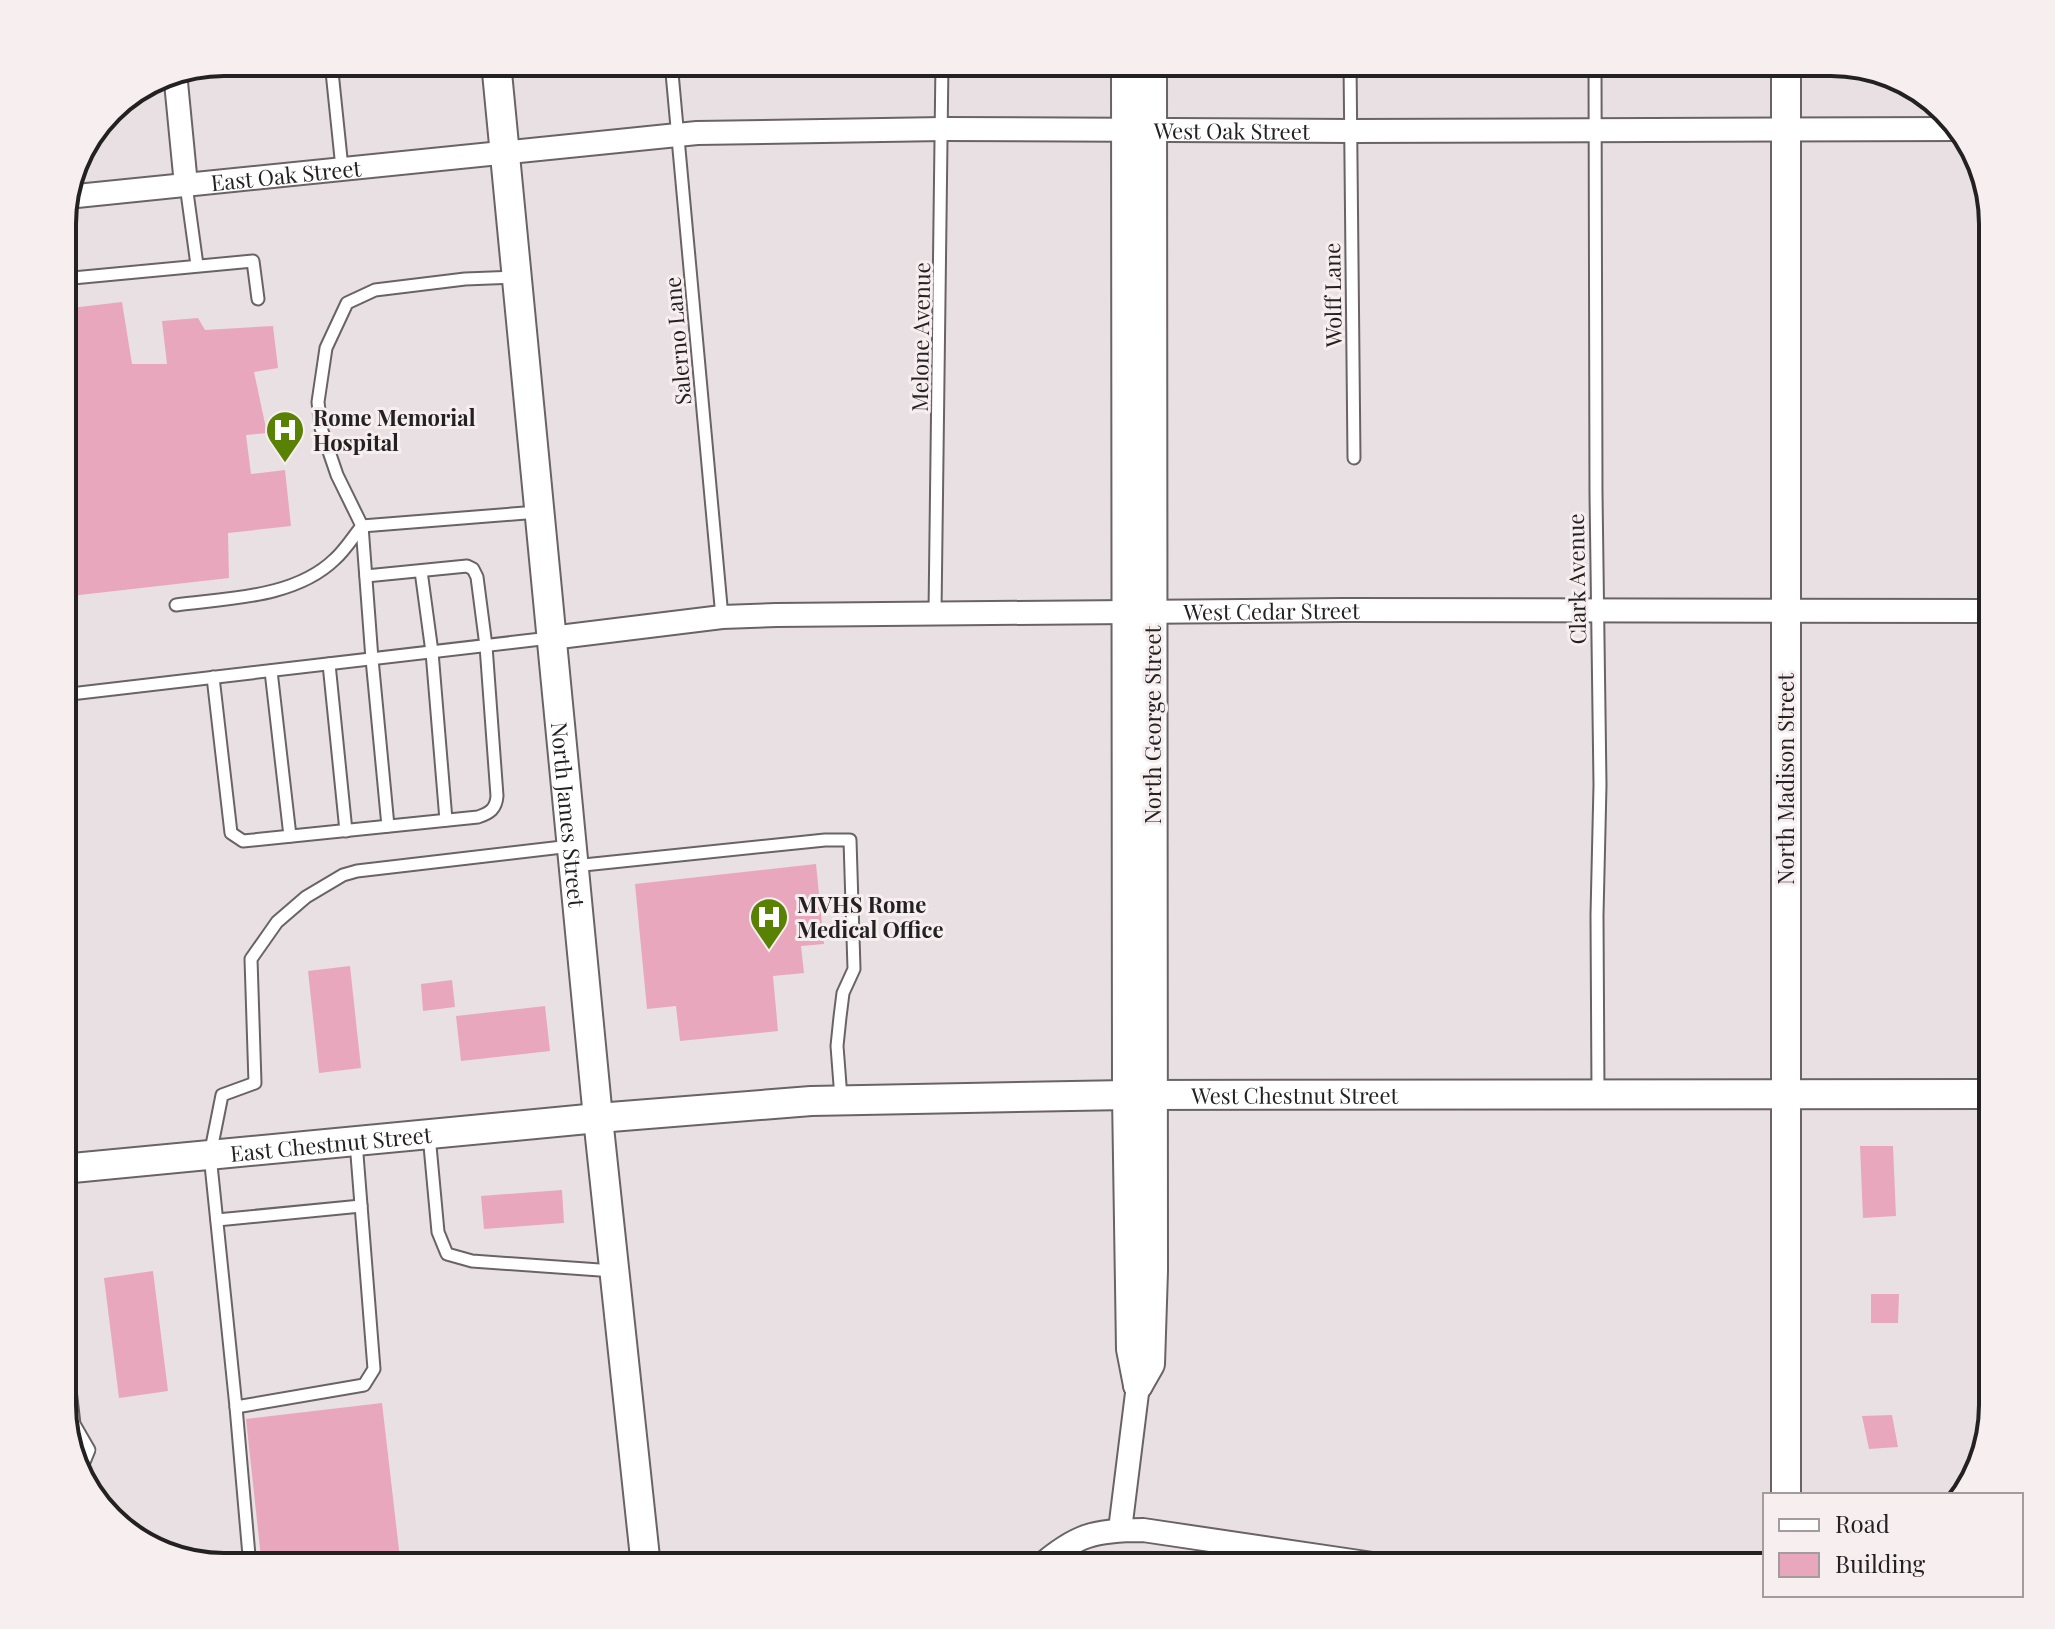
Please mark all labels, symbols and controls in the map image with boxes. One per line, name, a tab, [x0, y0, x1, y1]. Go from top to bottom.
street label: West Oak Street	[1153, 115, 1311, 146]
street label: East Oak Street	[209, 152, 364, 197]
street label: Wolff Lane	[1316, 242, 1348, 349]
street label: Melone Avenue	[904, 262, 936, 412]
street label: Salerno Lane	[656, 276, 698, 406]
place label: Rome Memorial Hospital	[313, 402, 476, 457]
hospital icon: Rome Memorial Hospital	[264, 409, 306, 464]
street label: Clark Avenue	[1560, 513, 1592, 645]
street label: West Cedar Street	[1182, 595, 1361, 626]
street label: North George Street	[1137, 624, 1167, 824]
street label: North Madison Street	[1770, 672, 1800, 885]
street label: North James Street	[545, 720, 593, 910]
place label: MVHS Rome Medical Office	[797, 889, 944, 944]
hospital icon: MVHS Rome Medical Office	[748, 896, 790, 951]
street label: West Chestnut Street	[1190, 1080, 1400, 1110]
street label: East Chestnut Street	[229, 1119, 434, 1168]
legend	[1763, 1493, 2023, 1597]
text: Road	[1835, 1507, 1890, 1539]
text: Building	[1835, 1547, 1926, 1579]

